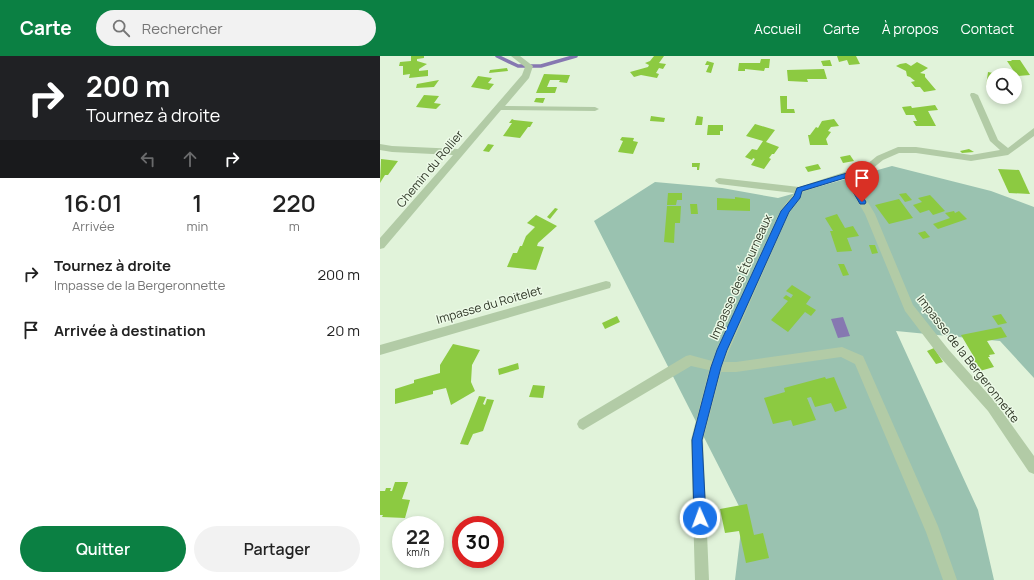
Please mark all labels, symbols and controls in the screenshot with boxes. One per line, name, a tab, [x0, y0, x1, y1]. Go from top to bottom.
search box	[96, 10, 376, 46]
text: Carte	[20, 15, 72, 41]
icon: search	[110, 17, 132, 39]
text: Rechercher	[142, 18, 223, 39]
text: Accueil	[754, 19, 801, 38]
text: Carte	[823, 19, 860, 38]
text: À propos	[882, 19, 939, 38]
text: Contact	[961, 19, 1014, 38]
text: 200 m	[86, 67, 170, 105]
map controls	[986, 68, 1022, 104]
button: search	[986, 68, 1022, 104]
icon: right	[20, 72, 72, 124]
text: Tournez à droite	[86, 103, 220, 127]
street label: Chemin du Rollier	[392, 126, 467, 211]
icon: left	[137, 148, 159, 170]
icon: ahead	[179, 148, 201, 170]
icon: right	[221, 148, 243, 170]
pin	[845, 161, 879, 202]
icon: arrive	[851, 167, 873, 189]
text: 16:01	[64, 186, 122, 219]
text: 1	[192, 186, 202, 219]
text: 220	[272, 186, 316, 219]
street label: Impasse des Étourneaux	[705, 211, 776, 342]
text: Arrivée	[72, 217, 114, 235]
text: min	[187, 217, 208, 235]
text: m	[289, 217, 300, 235]
text: Tournez à droite	[54, 255, 171, 276]
icon: right	[20, 263, 42, 285]
text: 200 m	[317, 264, 360, 285]
text: Impasse de la Bergeronnette	[54, 276, 225, 294]
street label: Impasse du Roitelet	[434, 281, 544, 328]
street label: Impasse de la Bergeronnette	[913, 291, 1024, 426]
icon: arrive	[20, 319, 42, 341]
text: Arrivée à destination	[54, 320, 206, 341]
text: 20 m	[327, 320, 360, 341]
position arrow	[679, 497, 721, 539]
speed limit sign: 30	[452, 516, 504, 568]
text: 22	[406, 523, 430, 550]
button: Quitter	[20, 526, 186, 572]
button: Partager	[194, 526, 360, 572]
text: km/h	[406, 545, 430, 559]

